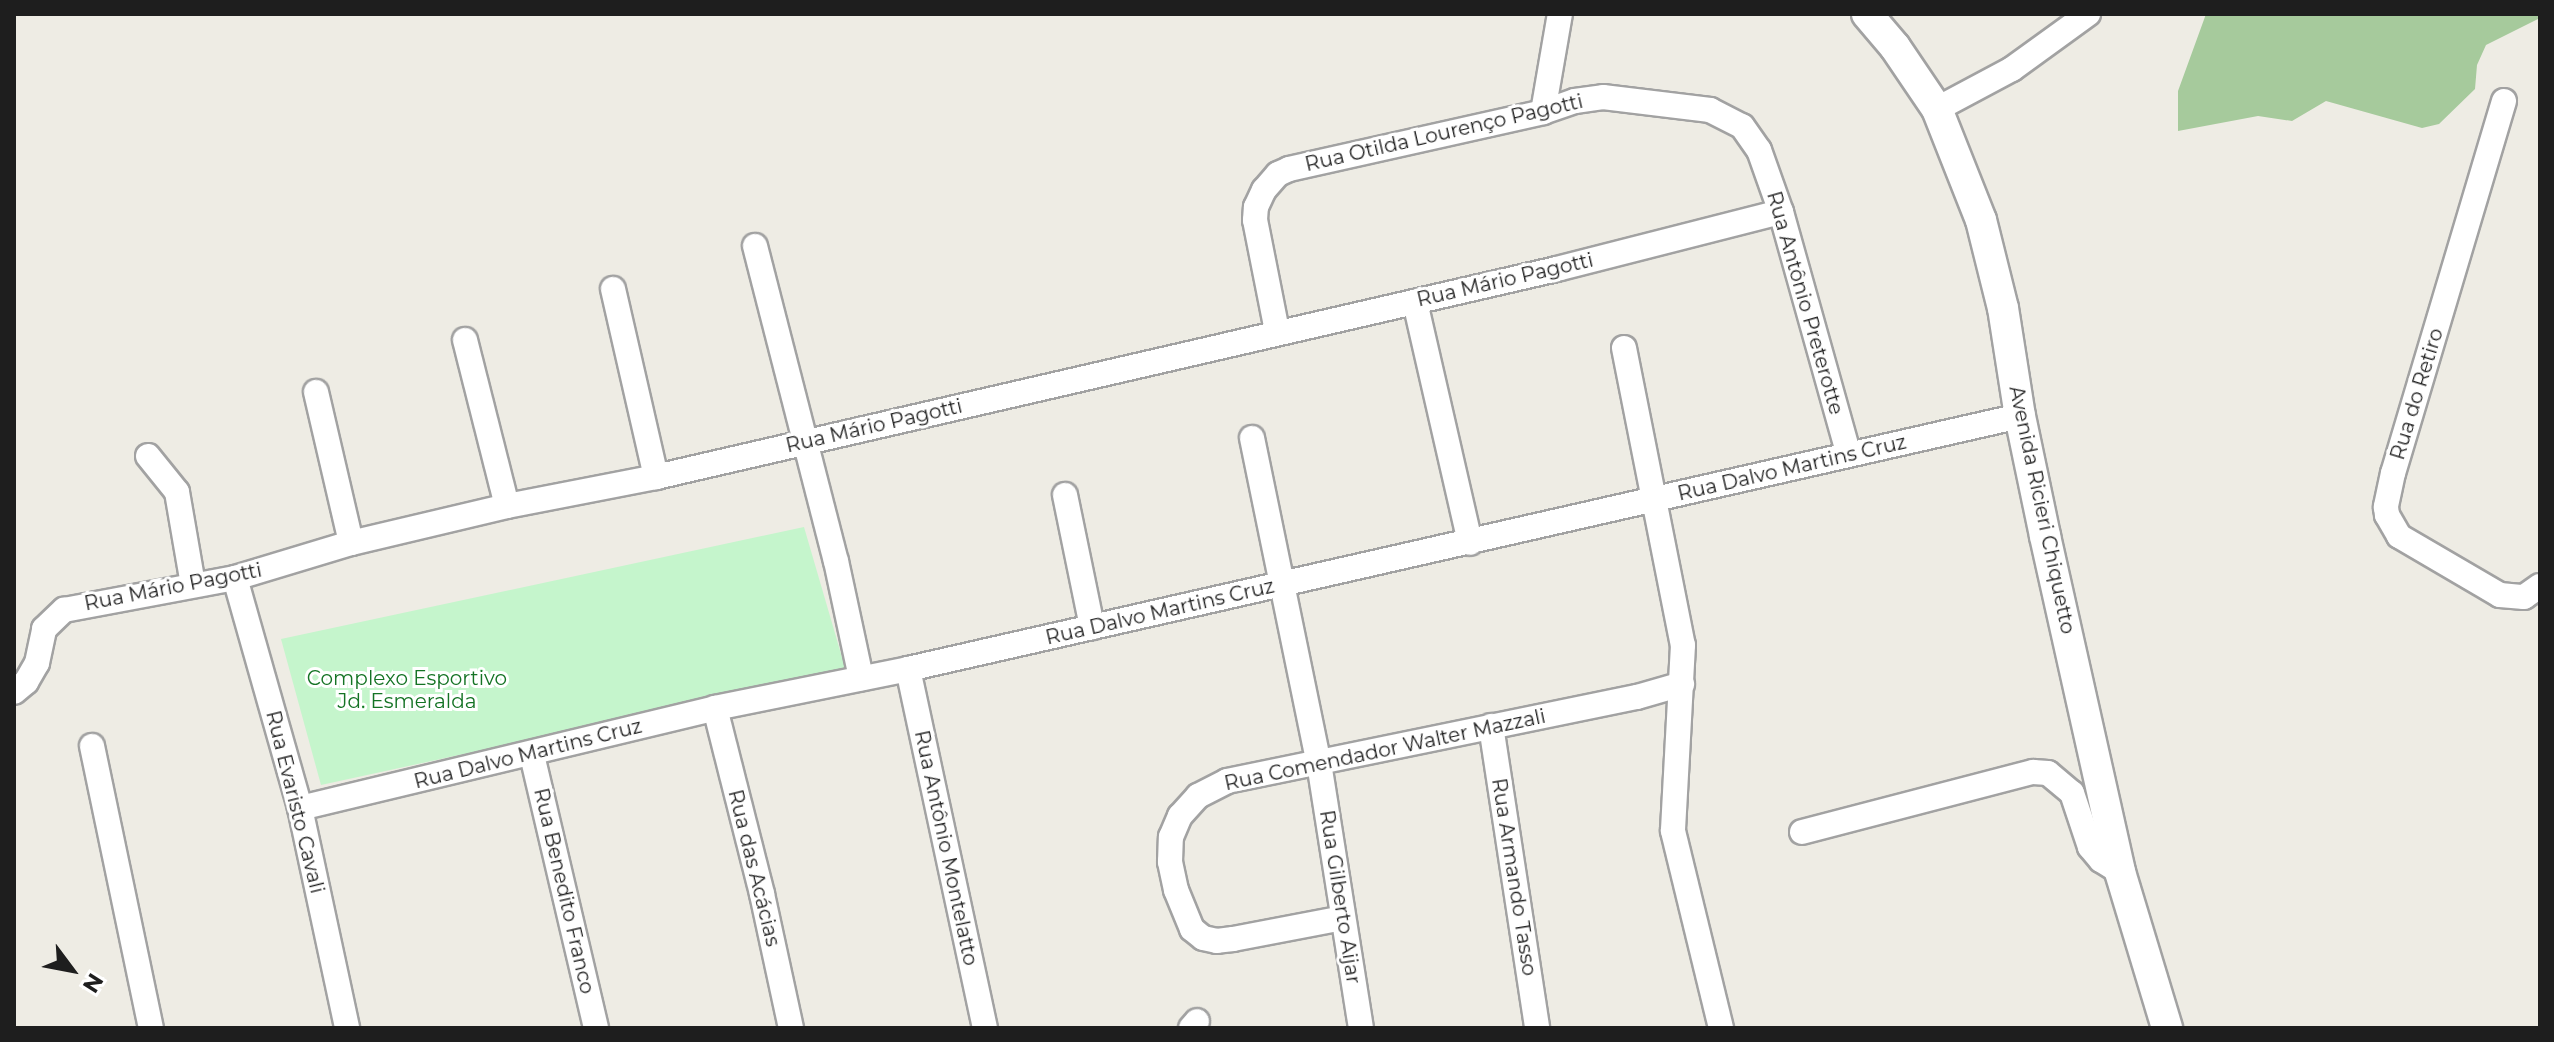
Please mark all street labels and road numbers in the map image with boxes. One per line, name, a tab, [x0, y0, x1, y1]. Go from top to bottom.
street label: Rua Otilda Lourenço Pagotti	[1303, 89, 1585, 177]
street label: Rua Antônio Preterotte	[1762, 189, 1848, 417]
street label: Rua Mário Pagotti	[1414, 248, 1596, 312]
street label: Rua do Retiro	[2386, 325, 2448, 463]
street label: Avenida Ricieri Chiquetto	[2004, 384, 2080, 636]
street label: Rua Mário Pagotti	[783, 394, 965, 458]
street label: Rua Dalvo Martins Cruz	[1675, 430, 1909, 506]
street label: Rua Mário Pagotti	[82, 558, 264, 616]
street label: Rua Dalvo Martins Cruz	[1043, 574, 1277, 650]
street label: Rua Comendador Walter Mazzali	[1222, 704, 1548, 796]
street label: Rua Evaristo Cavali	[261, 708, 329, 896]
street label: Rua Dalvo Martins Cruz	[412, 714, 644, 794]
street label: Rua Antônio Montelatto	[909, 728, 983, 968]
street label: Rua Armando Tasso	[1487, 776, 1541, 978]
street label: Rua Benedito Franco	[529, 786, 599, 996]
street label: Rua das Acácias	[723, 787, 785, 949]
street label: Rua Gilberto Aijar	[1314, 808, 1366, 986]

